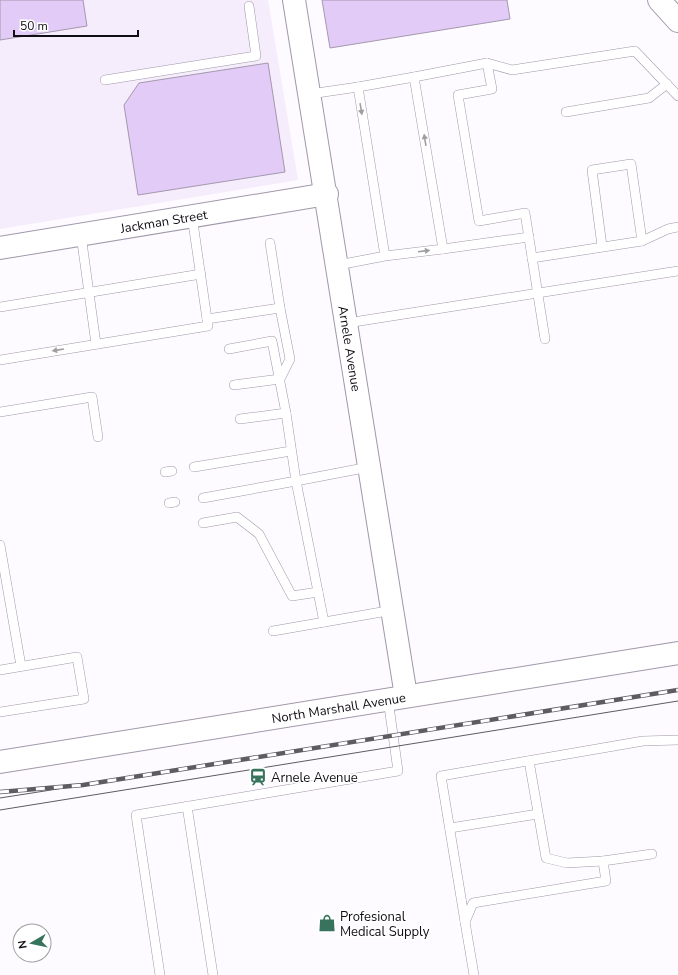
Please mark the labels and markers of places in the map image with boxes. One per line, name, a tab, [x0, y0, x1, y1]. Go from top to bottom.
station icon: Arnele Avenue	[248, 767, 268, 787]
place label: Arnele Avenue	[271, 769, 358, 787]
place label: Profesional Medical Supply	[340, 908, 430, 941]
shop icon: Profesional Medical Supply	[317, 913, 337, 933]

